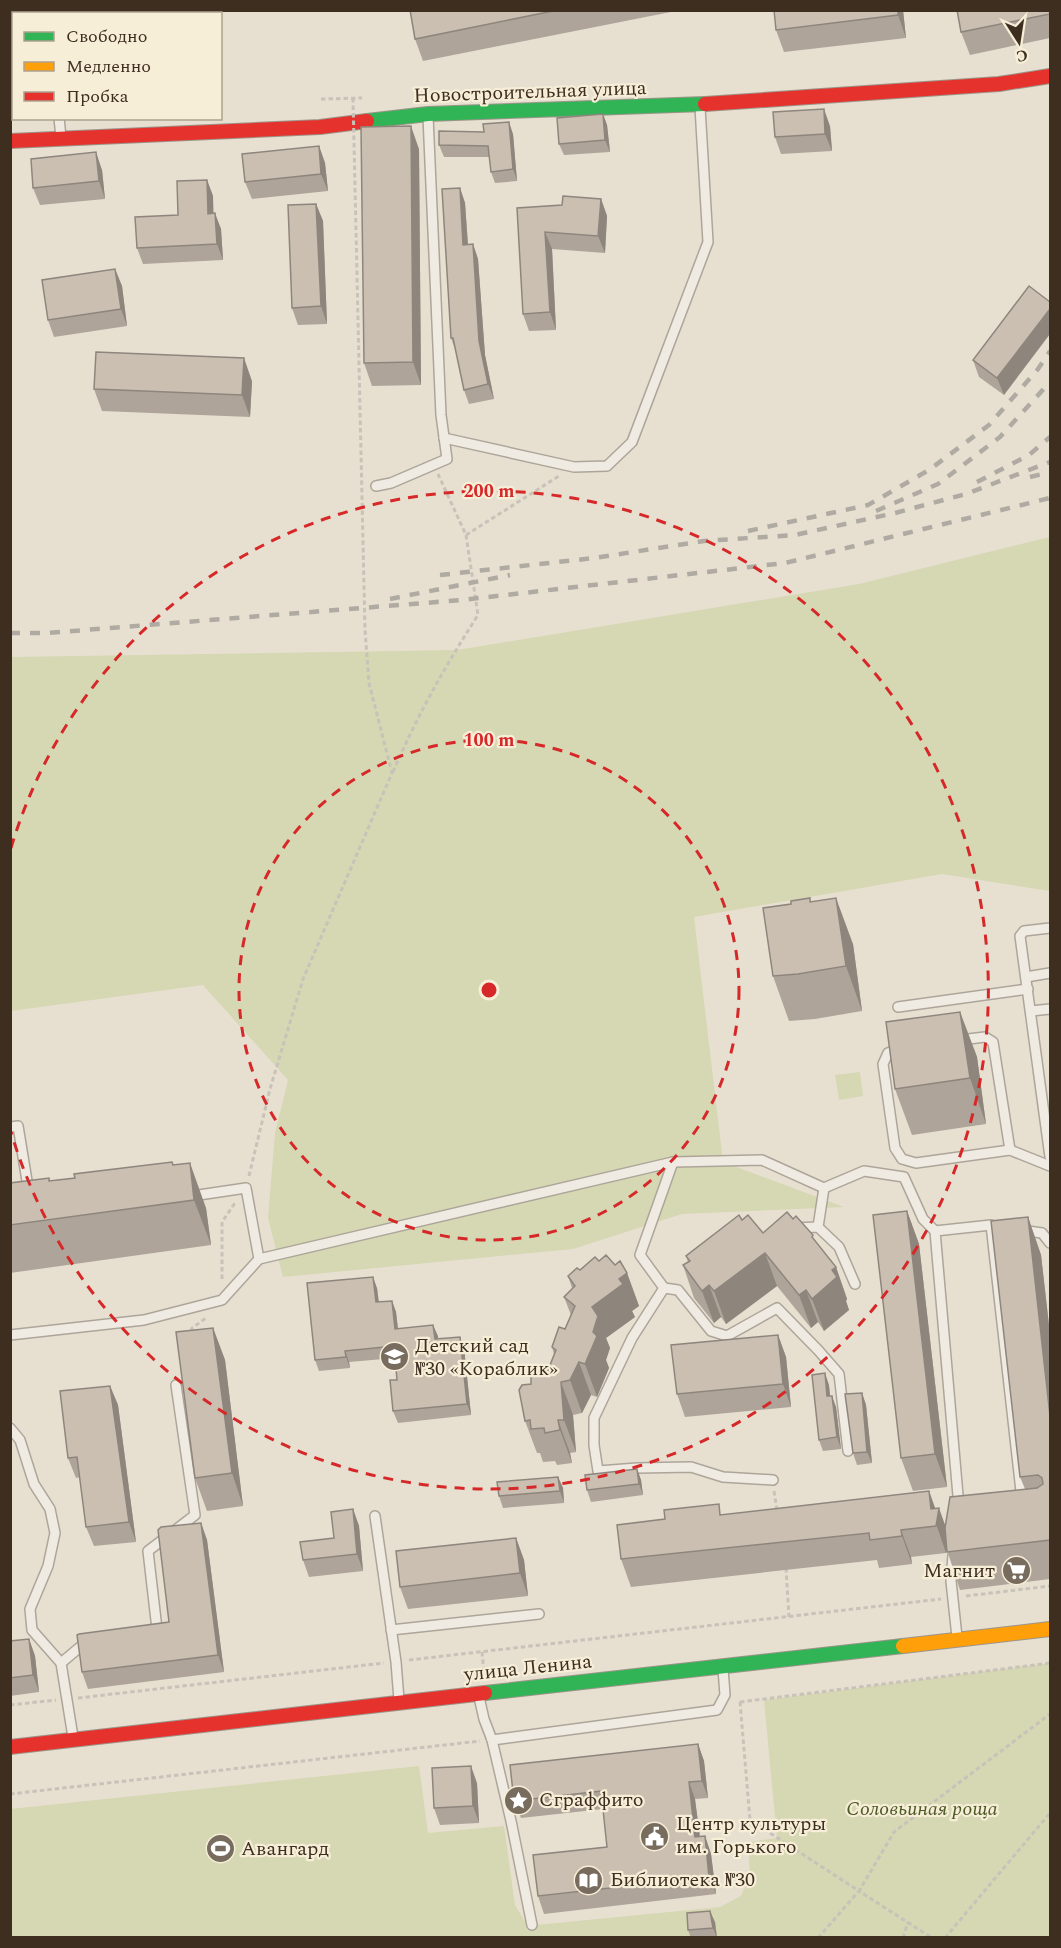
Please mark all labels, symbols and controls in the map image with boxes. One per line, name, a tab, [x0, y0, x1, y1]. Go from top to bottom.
legend	[12, 12, 222, 120]
north arrow	[989, 12, 1049, 72]
text: Свободно	[66, 23, 147, 50]
text: С	[1014, 43, 1030, 69]
text: Медленно	[66, 53, 151, 80]
street label: Новостроительная улица	[413, 73, 647, 111]
text: Пробка	[66, 83, 129, 110]
text: 200 m	[463, 478, 515, 505]
text: 100 m	[463, 727, 515, 754]
centre of rings	[479, 980, 499, 1000]
place label: Детский сад №30 «Кораблик»	[415, 1331, 558, 1384]
school or university icon: Детский сад №30 «Кораблик»	[378, 1341, 410, 1373]
supermarket icon: Магнит	[1000, 1555, 1032, 1587]
place label: Магнит	[923, 1556, 995, 1586]
street label: улица Ленина	[462, 1646, 594, 1690]
place icon: Сграффито	[502, 1784, 534, 1816]
place label: Сграффито	[539, 1785, 644, 1815]
park label: Соловьиная роща	[846, 1794, 998, 1824]
place label: Центр культуры им. Горького	[676, 1809, 826, 1862]
public building icon: Центр культуры им. Горького	[639, 1820, 671, 1852]
sports icon: Авангард	[204, 1833, 236, 1865]
place label: Авангард	[241, 1834, 329, 1864]
library icon: Библиотека №30	[573, 1864, 605, 1896]
place label: Библиотека №30	[610, 1865, 755, 1895]

